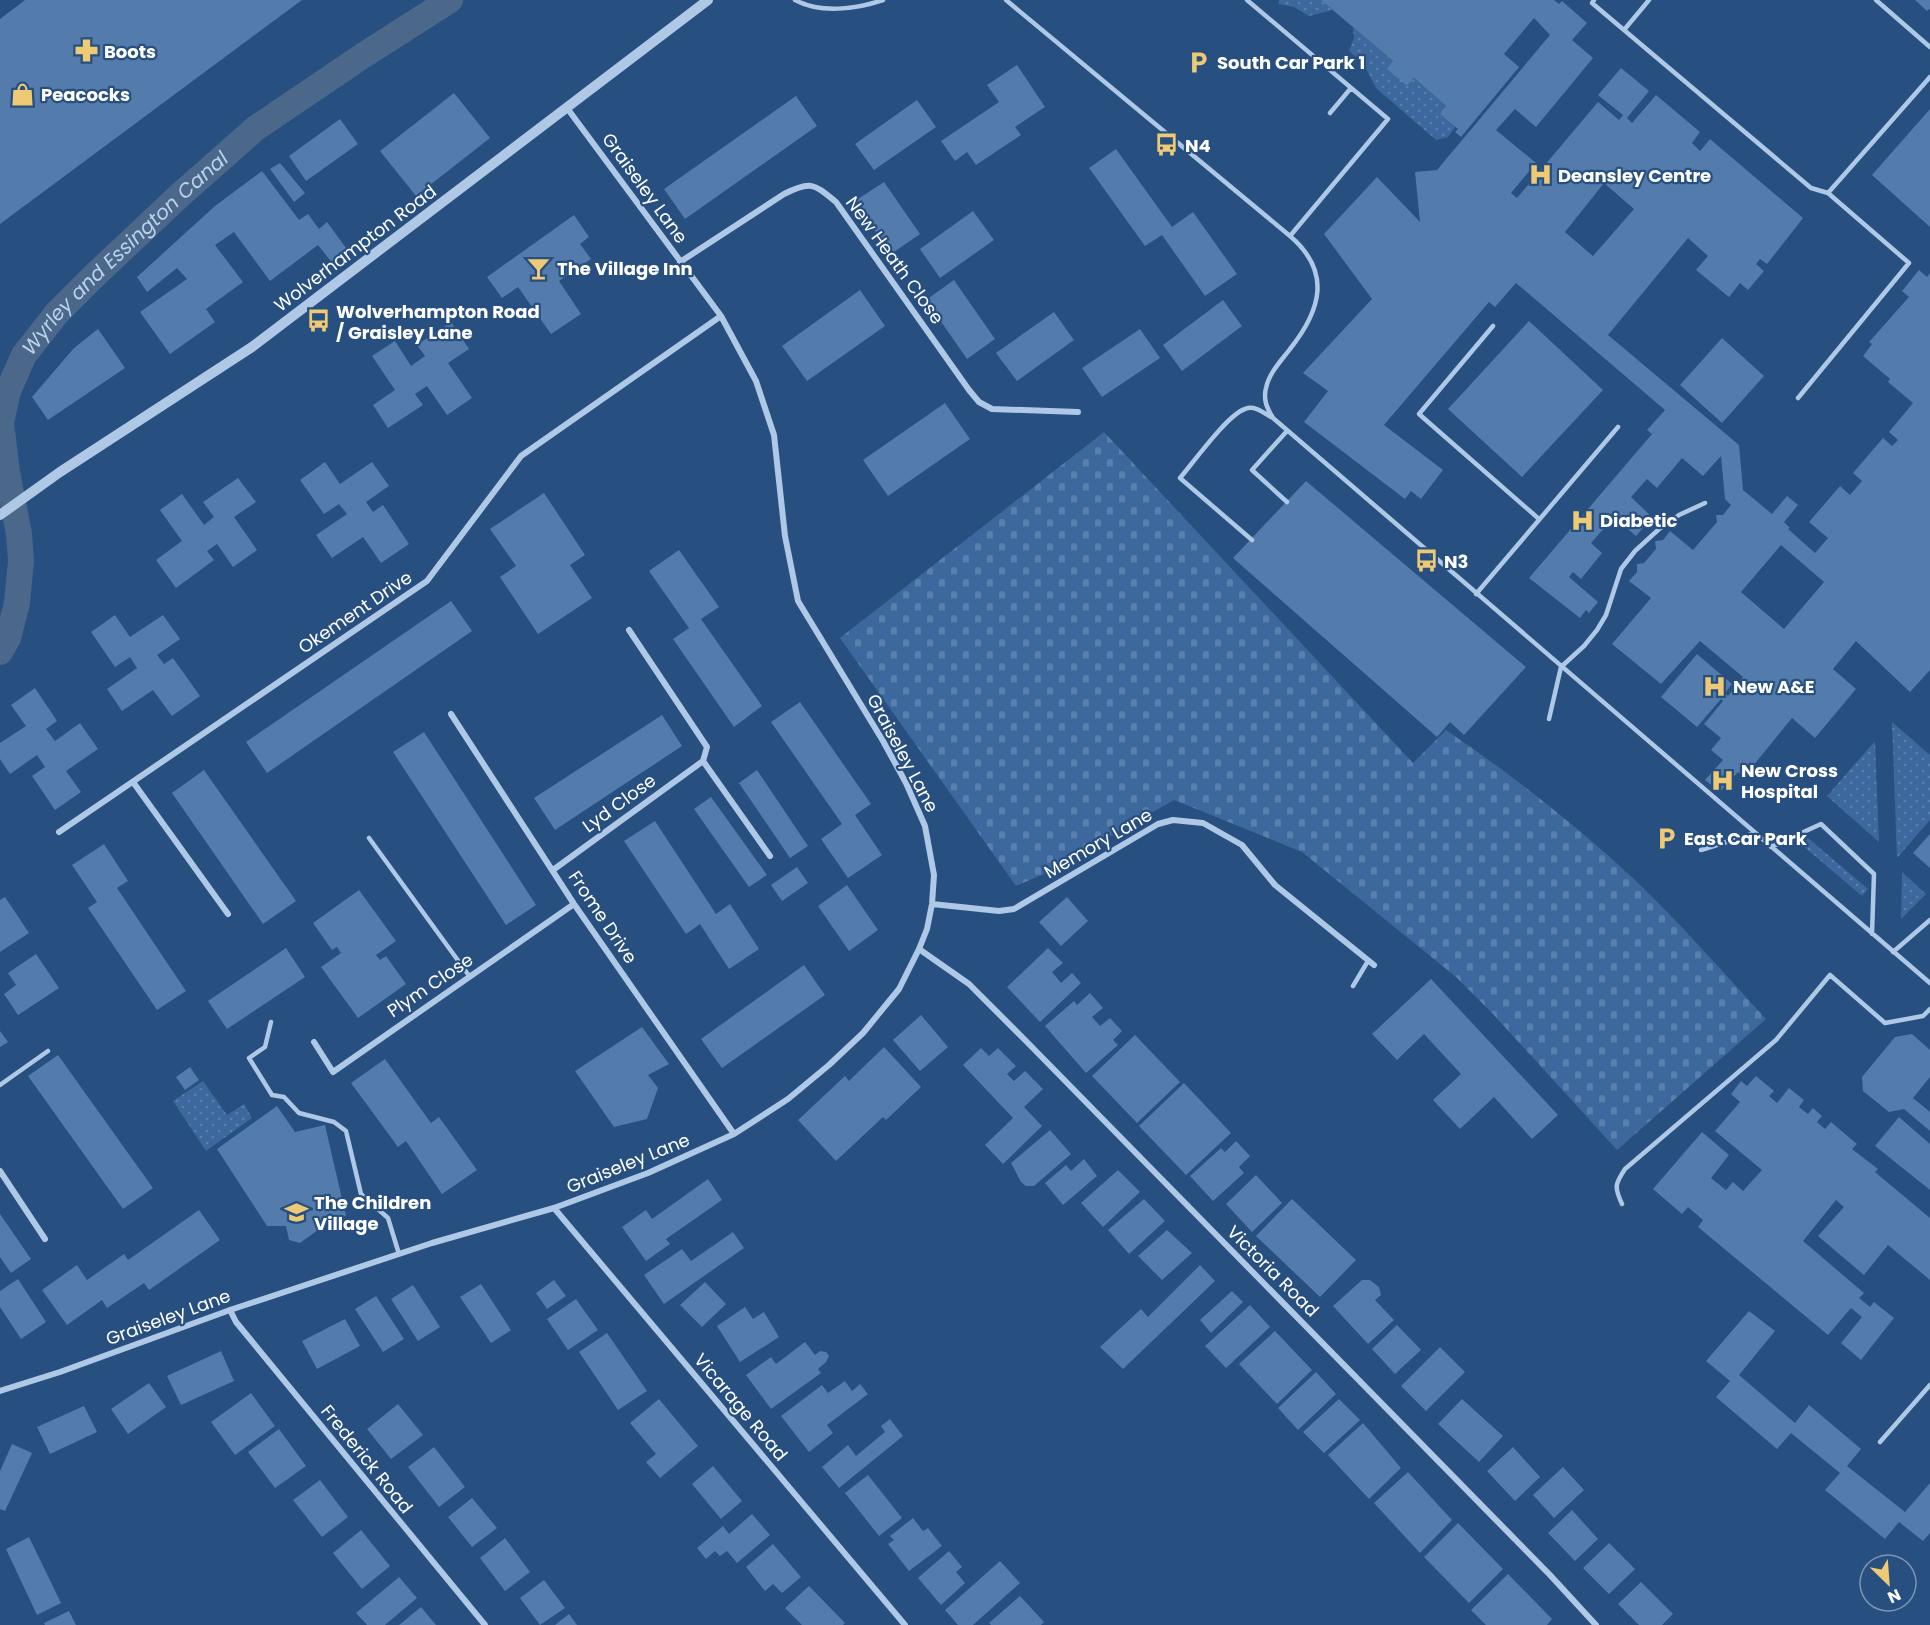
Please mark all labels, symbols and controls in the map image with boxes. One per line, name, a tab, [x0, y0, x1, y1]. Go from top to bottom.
pharmacy icon: Boots	[73, 38, 99, 64]
place label: Boots	[104, 39, 156, 64]
parking icon: South Car Park 1	[1186, 49, 1212, 75]
place label: South Car Park 1	[1217, 50, 1365, 75]
shop icon: Peacocks	[10, 81, 36, 107]
place label: Peacocks	[41, 82, 130, 107]
street label: Graiseley Lane	[596, 128, 694, 248]
bus stop icon: N4	[1154, 132, 1180, 158]
place label: N4	[1185, 133, 1211, 158]
water label: Wyrley and Essington Canal	[15, 145, 234, 361]
hospital icon: Deansley Centre	[1527, 162, 1553, 188]
place label: Deansley Centre	[1558, 163, 1711, 188]
street label: Wolverhampton Road	[269, 179, 441, 317]
street label: New Heath Close	[840, 191, 950, 329]
bar icon: The Village Inn	[526, 255, 552, 281]
place label: The Village Inn	[557, 256, 693, 281]
place label: Wolverhampton Road / Graisley Lane	[336, 299, 540, 345]
bus stop icon: Wolverhampton Road / Graisley Lane	[305, 308, 331, 334]
hospital icon: Diabetic	[1569, 507, 1595, 533]
place label: Diabetic	[1600, 508, 1678, 533]
bus stop icon: N3	[1413, 548, 1439, 574]
place label: N3	[1444, 549, 1468, 574]
street label: Okement Drive	[293, 565, 417, 659]
hospital icon: New A&E	[1702, 673, 1728, 699]
place label: New A&E	[1733, 674, 1814, 699]
street label: Graiseley Lane	[861, 689, 945, 817]
place label: New Cross Hospital	[1741, 758, 1838, 804]
hospital icon: New Cross Hospital	[1710, 767, 1736, 793]
street label: Lyd Close	[577, 768, 661, 838]
street label: Memory Lane	[1039, 802, 1157, 884]
parking icon: East Car Park	[1653, 825, 1679, 851]
place label: East Car Park	[1684, 826, 1808, 851]
street label: Frome Drive	[563, 866, 643, 968]
street label: Plym Close	[382, 947, 478, 1023]
street label: Graiseley Lane	[563, 1127, 693, 1199]
place label: The Children Village	[314, 1190, 431, 1236]
school or university icon: The Children Village	[283, 1199, 309, 1225]
street label: Victoria Road	[1222, 1220, 1324, 1322]
street label: Graiseley Lane	[102, 1283, 234, 1351]
street label: Vicarage Road	[689, 1348, 793, 1466]
street label: Frederick Road	[315, 1399, 419, 1519]
north arrow	[1858, 1553, 1918, 1613]
text: N	[1884, 1583, 1904, 1609]

